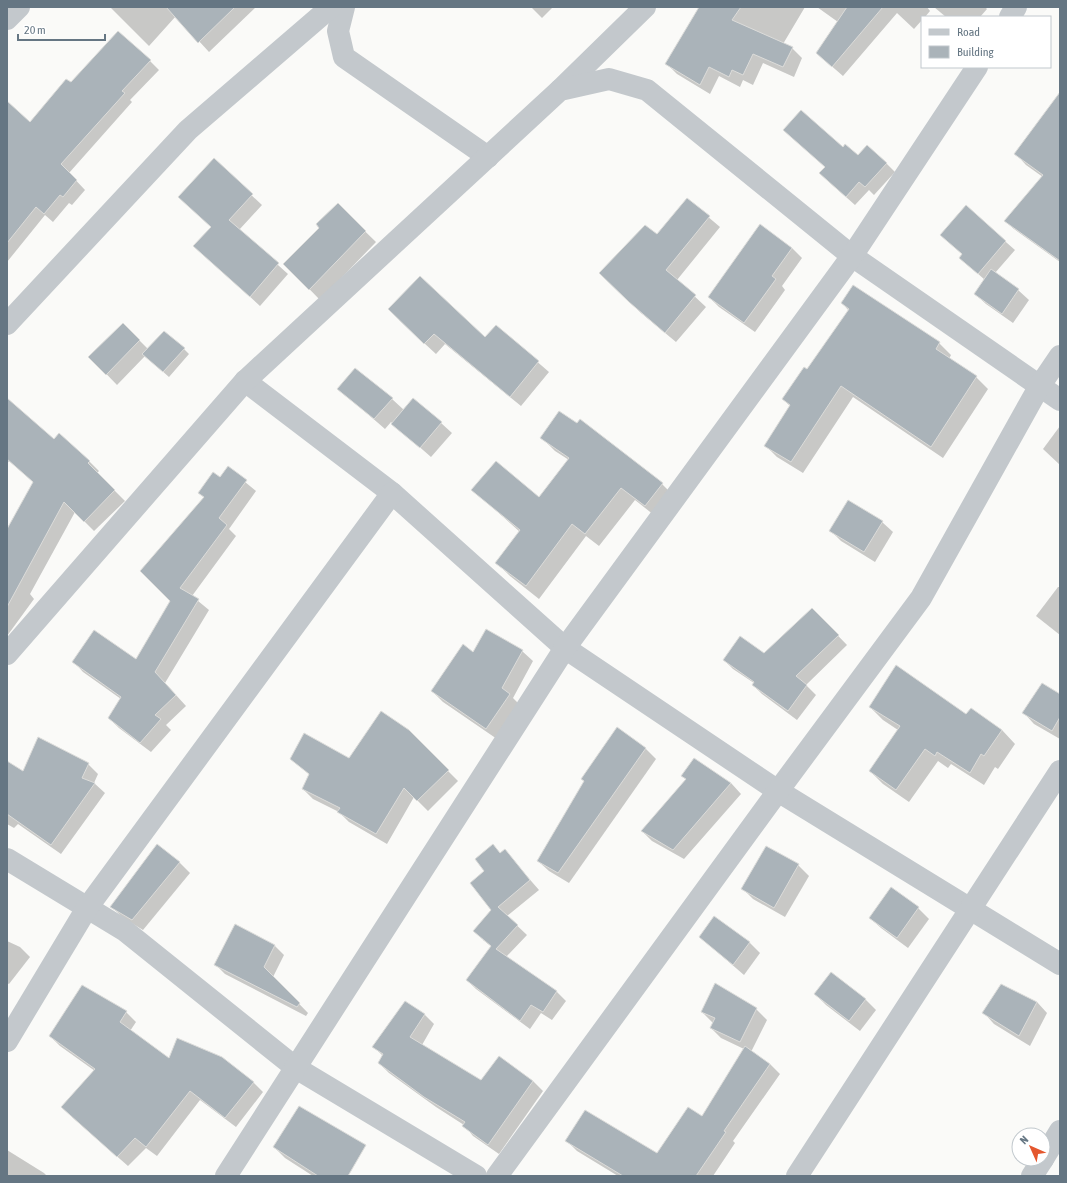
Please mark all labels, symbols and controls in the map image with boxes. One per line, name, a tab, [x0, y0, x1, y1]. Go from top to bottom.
scale bar	[18, 16, 105, 42]
legend	[921, 16, 1051, 68]
text: 20 m	[24, 23, 46, 37]
text: Road	[957, 25, 980, 39]
text: Building	[957, 45, 995, 59]
north arrow	[1011, 1127, 1051, 1167]
text: N	[1017, 1133, 1030, 1146]

